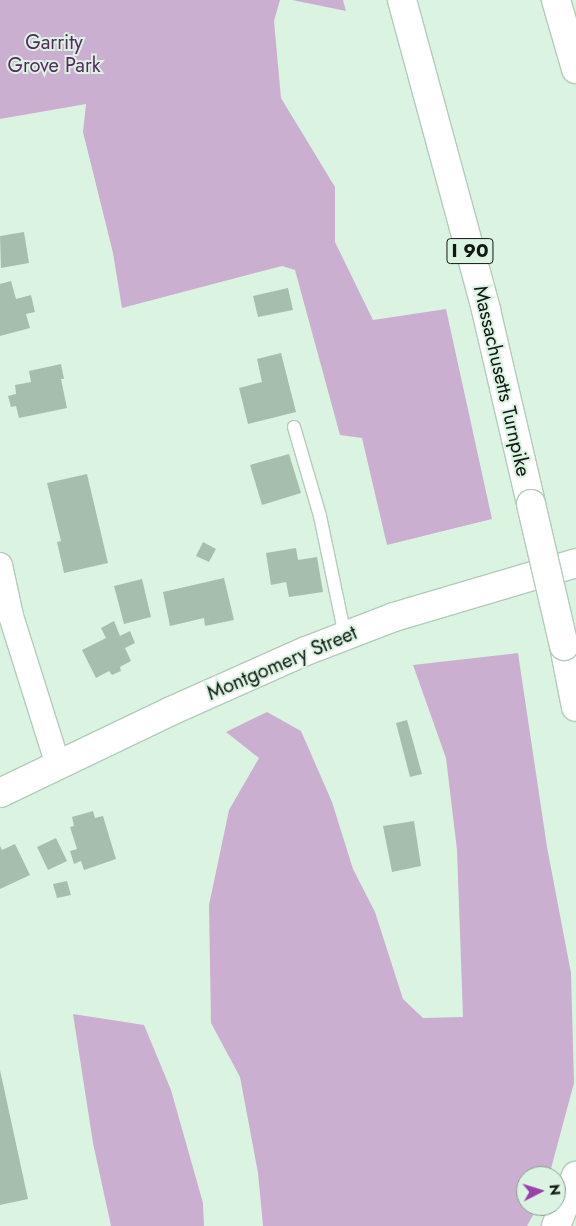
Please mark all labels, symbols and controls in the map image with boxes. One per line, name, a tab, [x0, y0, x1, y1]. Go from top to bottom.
park label: Garrity Grove Park	[7, 30, 101, 77]
road number: I 90	[446, 235, 494, 268]
street label: Massachusetts Turnpike	[468, 283, 536, 479]
street label: Montgomery Street	[203, 621, 361, 705]
north arrow	[516, 1166, 566, 1216]
text: N	[545, 1183, 565, 1196]

